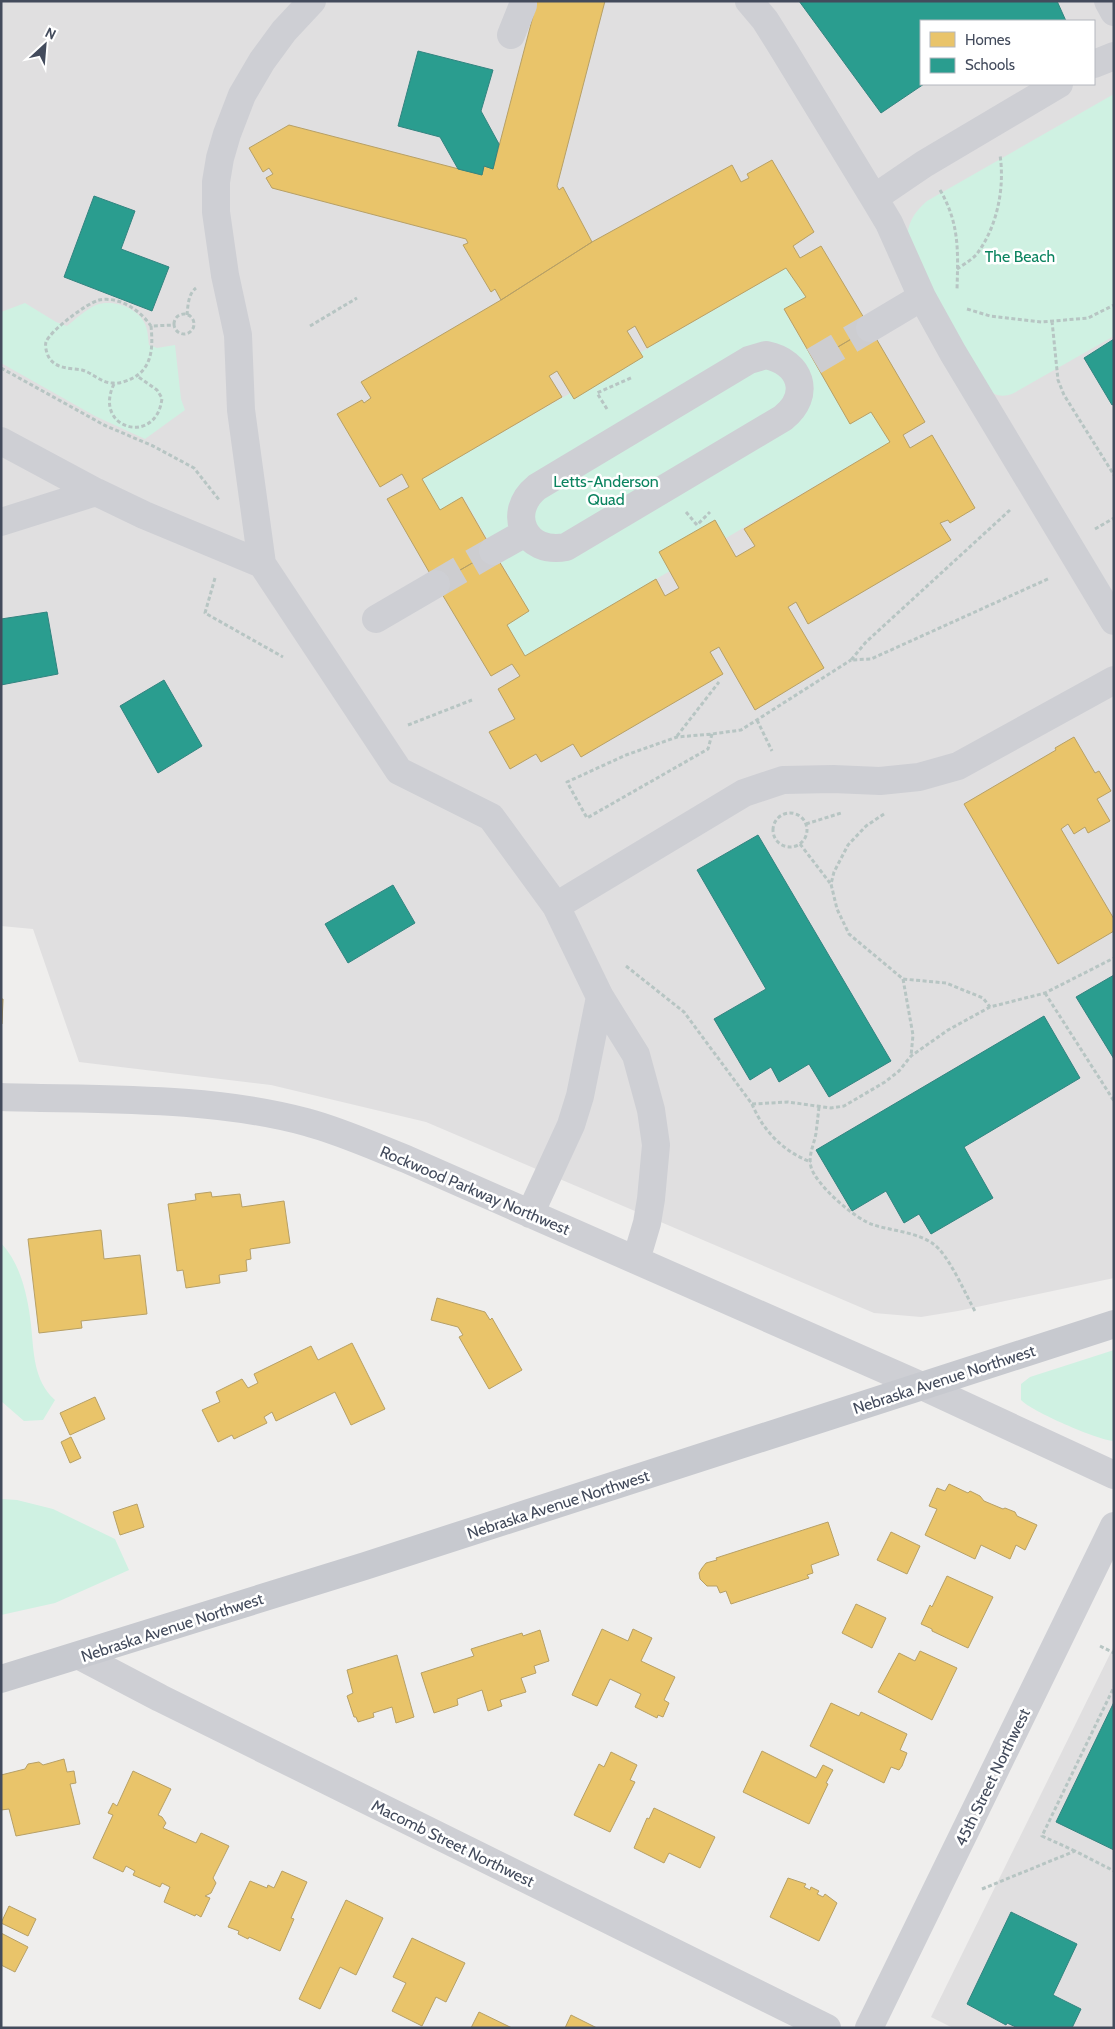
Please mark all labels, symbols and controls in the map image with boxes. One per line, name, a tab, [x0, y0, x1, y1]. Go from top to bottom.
north arrow	[20, 20, 70, 70]
legend	[920, 20, 1095, 85]
text: N	[42, 23, 59, 44]
text: Homes	[965, 31, 1011, 49]
text: Schools	[965, 56, 1015, 74]
park label: The Beach	[985, 247, 1055, 266]
park label: Letts-Anderson Quad	[553, 472, 659, 509]
street label: Rockwood Parkway Northwest	[377, 1142, 573, 1239]
street label: Nebraska Avenue Northwest	[851, 1341, 1038, 1418]
street label: Nebraska Avenue Northwest	[465, 1466, 652, 1543]
street label: Nebraska Avenue Northwest	[79, 1589, 266, 1666]
street label: 45th Street Northwest	[951, 1705, 1034, 1849]
street label: Macomb Street Northwest	[368, 1796, 538, 1891]

